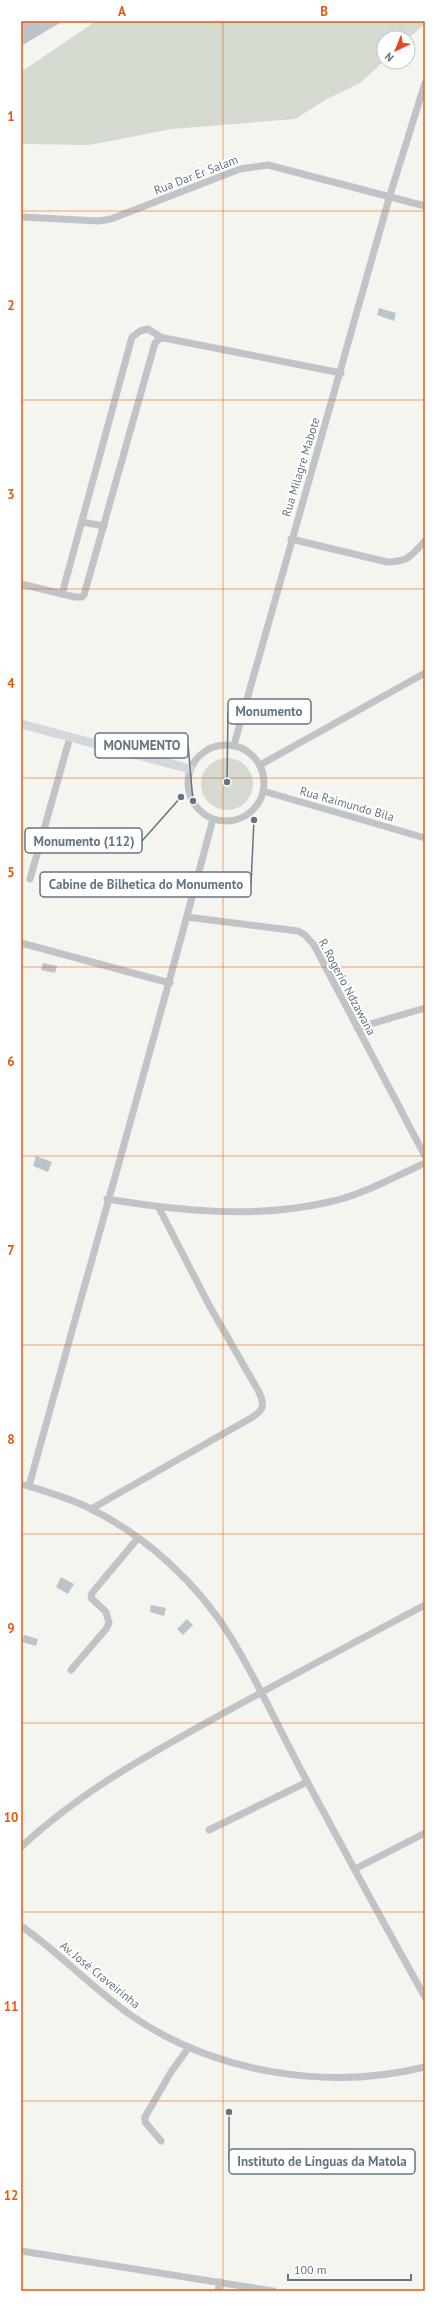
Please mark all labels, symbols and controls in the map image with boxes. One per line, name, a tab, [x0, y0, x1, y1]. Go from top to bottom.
text: A	[118, 3, 126, 20]
text: B	[320, 3, 328, 20]
north arrow	[376, 30, 416, 70]
text: N	[382, 50, 397, 65]
text: 1	[7, 108, 15, 125]
street label: Rua Dar Er Salam	[152, 152, 240, 197]
text: 2	[7, 297, 15, 314]
street label: Rua Milagre Mabote	[278, 415, 323, 518]
text: 3	[7, 486, 15, 503]
text: 4	[7, 675, 15, 692]
callout: Monumento	[228, 699, 311, 724]
text: Monumento	[235, 703, 303, 720]
callout: MONUMENTO	[95, 733, 188, 758]
text: MONUMENTO	[103, 737, 181, 754]
street label: Rua Raimundo Bila	[298, 783, 396, 824]
callout: Monumento (112)	[25, 828, 142, 853]
text: Monumento (112)	[34, 833, 134, 850]
text: 5	[7, 864, 15, 881]
callout: Cabine de Bilhetica do Monumento	[40, 872, 251, 897]
text: Cabine de Bilhetica do Monumento	[49, 876, 243, 893]
street label: R. Rogerio Ndzawana	[316, 936, 379, 1038]
text: 6	[7, 1053, 15, 1070]
text: 7	[7, 1242, 15, 1259]
text: 8	[7, 1431, 15, 1448]
text: 9	[7, 1620, 15, 1637]
text: 10	[4, 1809, 18, 1826]
street label: Av. José Craveirinha	[57, 1938, 143, 2012]
text: 11	[4, 1998, 18, 2015]
callout: Instituto de Línguas da Matola	[229, 2149, 415, 2174]
text: Instituto de Línguas da Matola	[237, 2153, 407, 2170]
text: 12	[4, 2187, 18, 2204]
scale bar	[288, 2256, 411, 2282]
text: 100 m	[294, 2262, 327, 2277]

